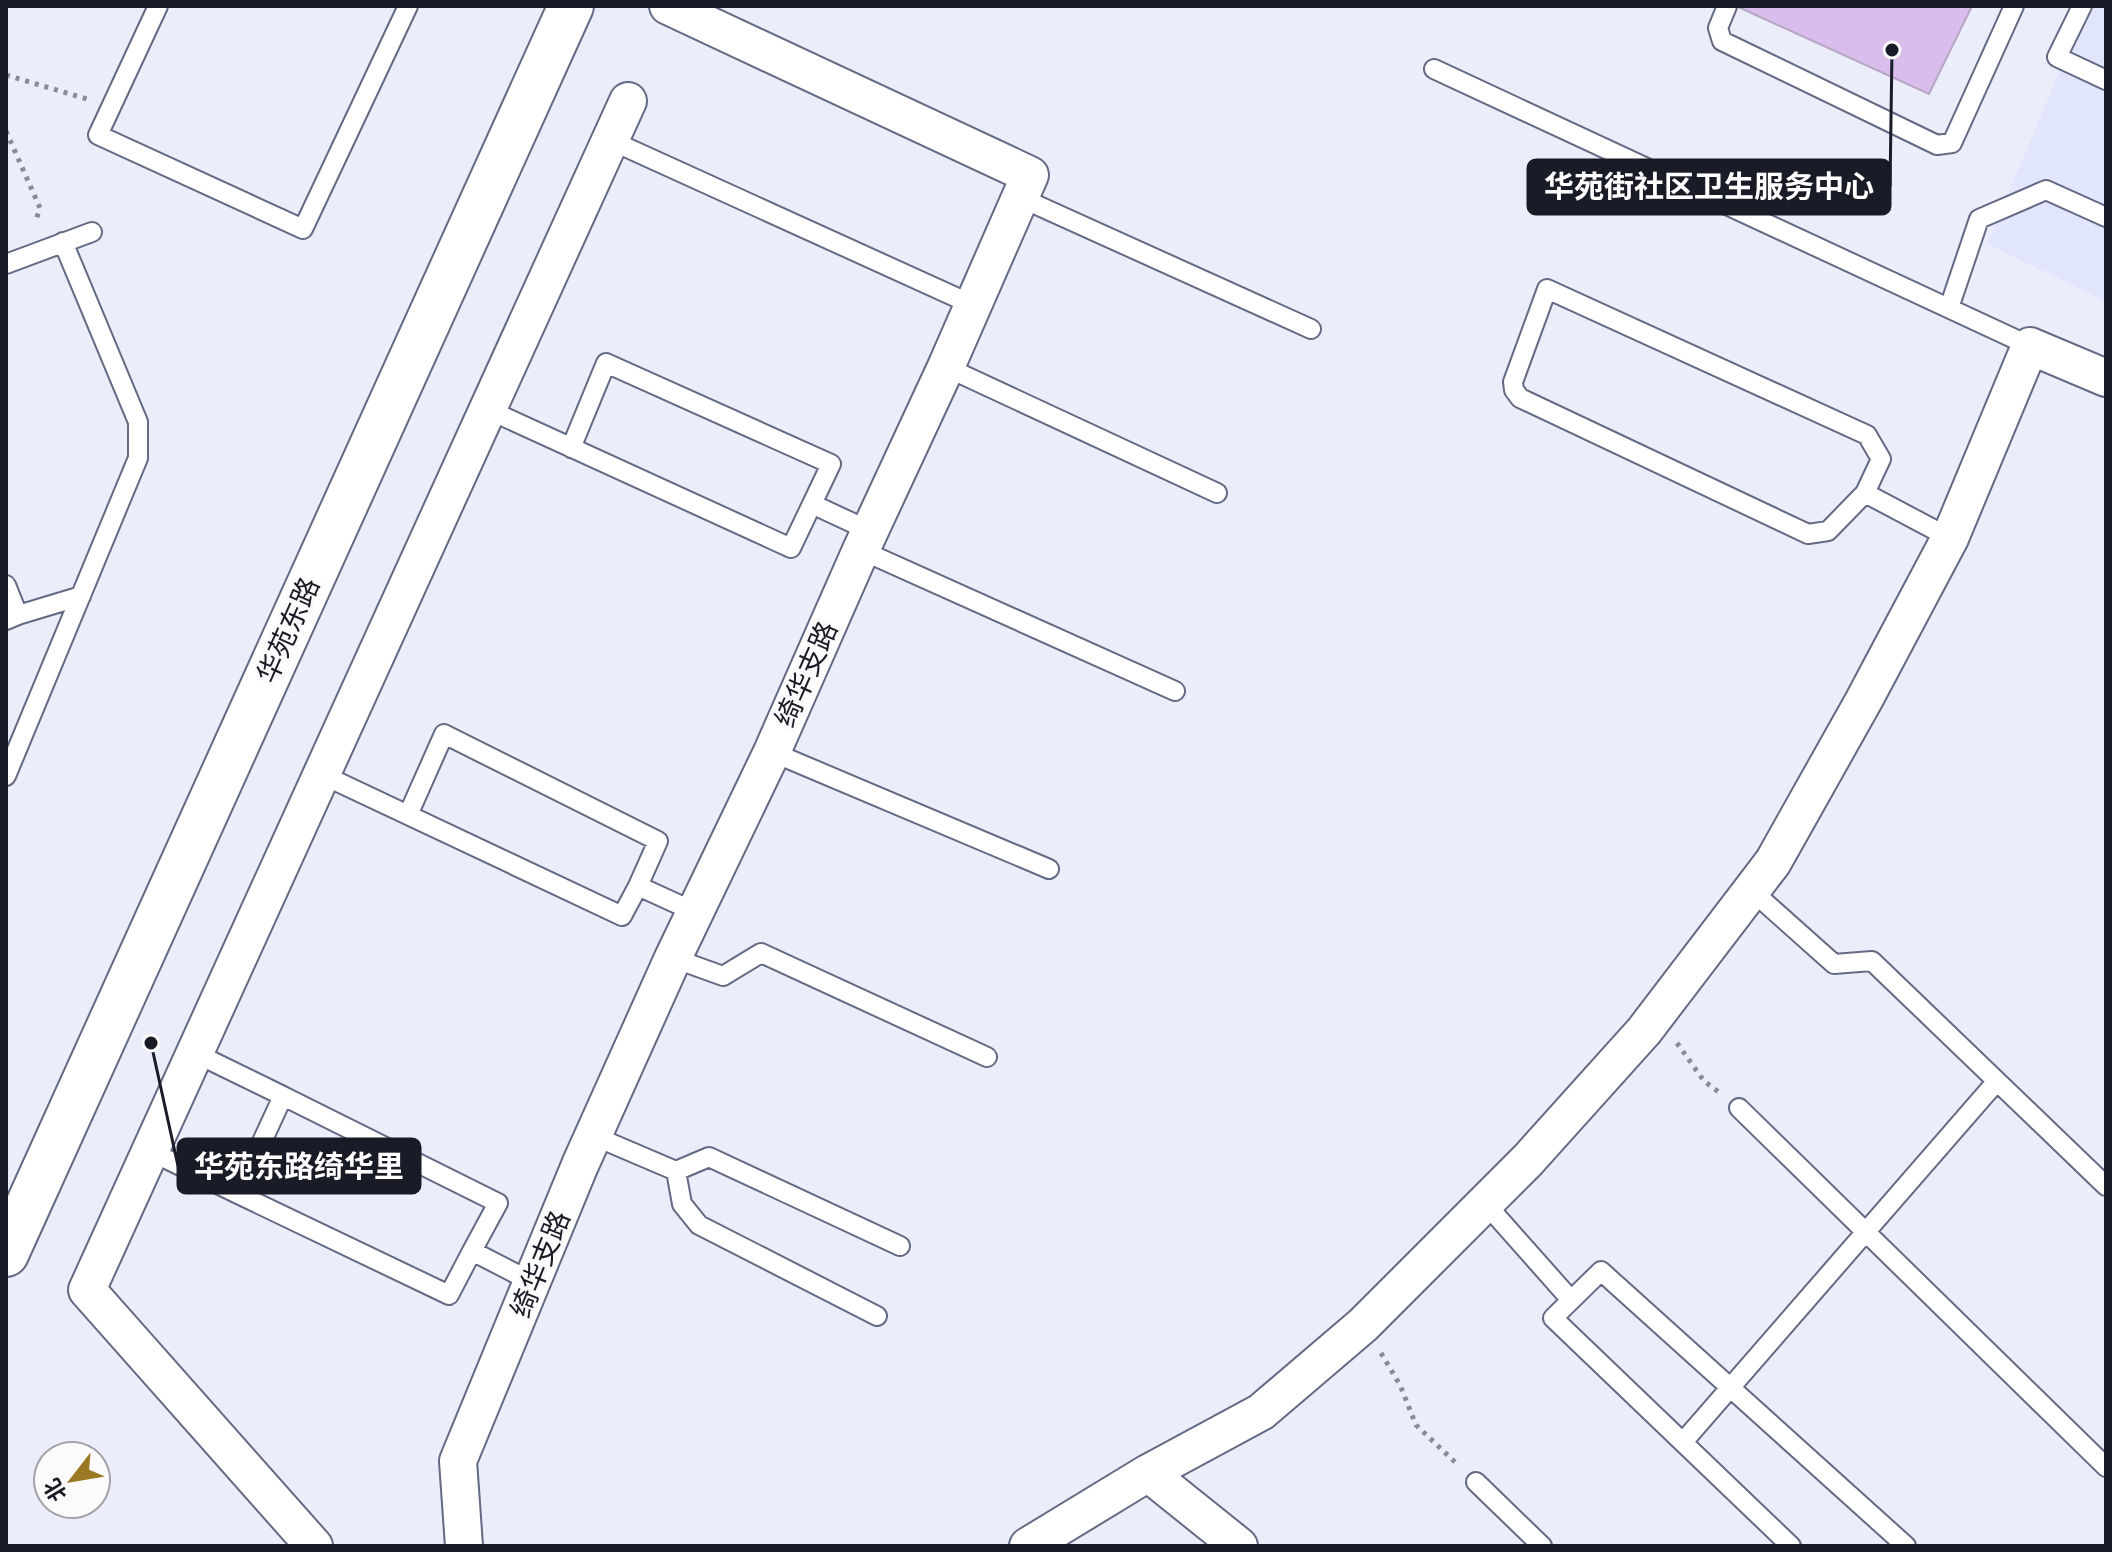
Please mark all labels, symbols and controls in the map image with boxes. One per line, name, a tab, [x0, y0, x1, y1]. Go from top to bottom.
callout: 华苑街社区卫生服务中心	[1528, 160, 1890, 214]
text: 华苑街社区卫生服务中心	[1544, 165, 1874, 208]
street label: 华苑东路	[247, 571, 330, 690]
street label: 绮华支路	[765, 615, 848, 734]
callout: 华苑东路绮华里	[178, 1139, 420, 1193]
text: 华苑东路绮华里	[194, 1145, 404, 1188]
street label: 绮华支路	[500, 1205, 580, 1324]
north arrow	[32, 1440, 112, 1520]
text: 北	[35, 1473, 74, 1508]

